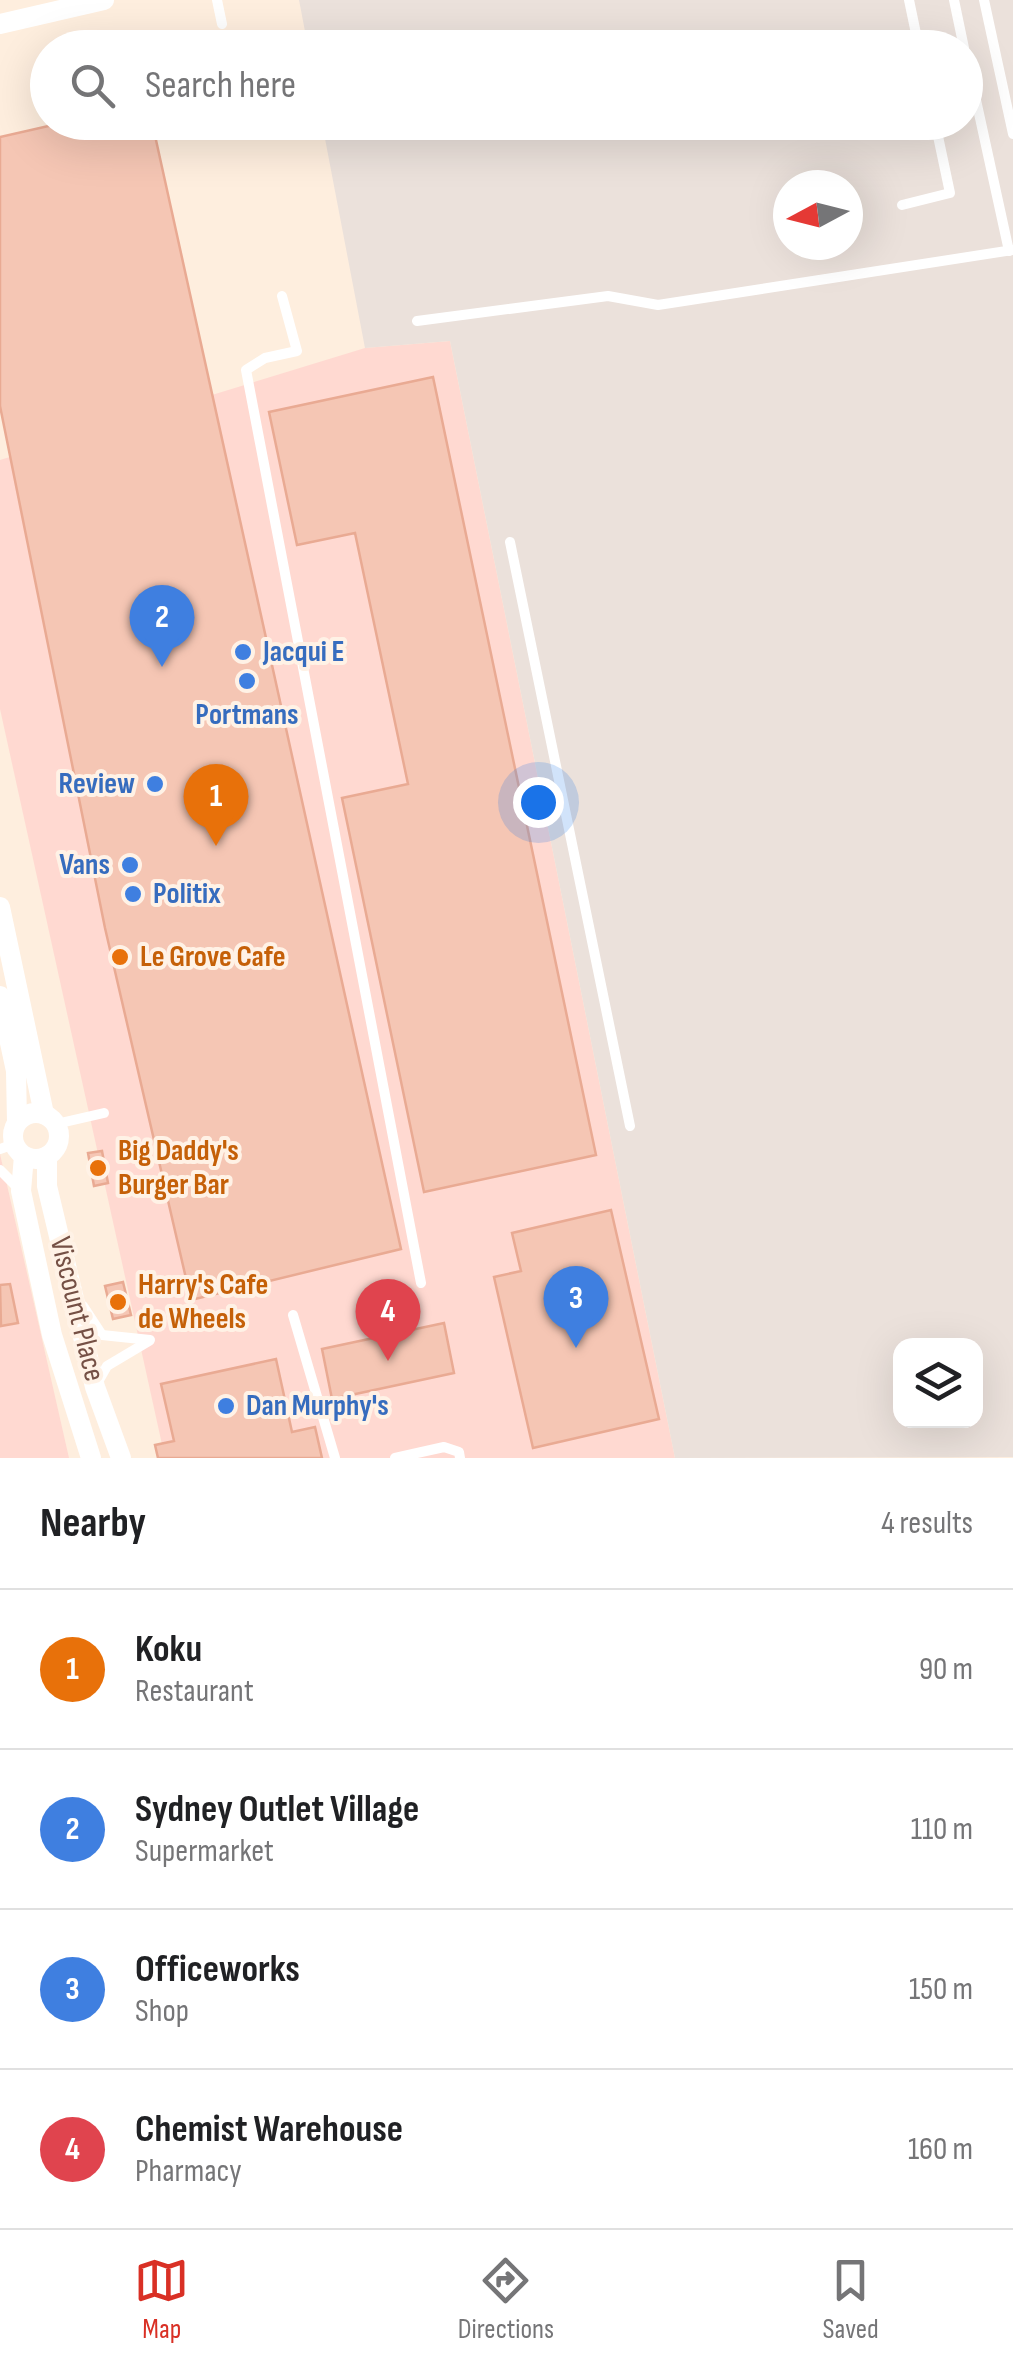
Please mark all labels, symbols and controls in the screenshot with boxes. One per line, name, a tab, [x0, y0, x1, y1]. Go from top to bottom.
search box	[30, 30, 983, 140]
icon: search	[65, 58, 120, 113]
text: Search here	[145, 63, 296, 108]
north arrow	[773, 170, 863, 260]
pin: 2	[130, 584, 194, 667]
place label: Jacqui E	[262, 634, 345, 670]
marker: Jacqui E	[232, 641, 254, 663]
marker: Portmans	[236, 670, 258, 692]
place label: Portmans	[195, 697, 299, 733]
pin: 1	[184, 764, 248, 846]
place label: Review	[59, 766, 135, 802]
marker: Review	[144, 773, 166, 795]
your location	[513, 777, 564, 828]
place label: Vans	[59, 847, 110, 883]
marker: Vans	[119, 854, 141, 876]
place label: Politix	[153, 876, 221, 912]
marker: Politix	[122, 883, 144, 905]
place label: Le Grove Cafe	[140, 939, 286, 975]
marker: Le Grove Cafe	[109, 946, 131, 968]
place label: Big Daddy's Burger Bar	[118, 1133, 239, 1203]
marker: Big Daddy's Burger Bar	[87, 1157, 109, 1179]
street label: Viscount Place	[42, 1233, 112, 1385]
pin: 3	[544, 1266, 608, 1348]
place label: Harry's Cafe de Wheels	[138, 1267, 268, 1337]
pin: 4	[356, 1278, 420, 1361]
marker: Harry's Cafe de Wheels	[107, 1291, 129, 1313]
map controls	[893, 1338, 983, 1428]
button: layers	[893, 1338, 983, 1428]
place label: Dan Murphy's	[246, 1388, 389, 1424]
marker: Dan Murphy's	[215, 1395, 237, 1417]
text: Nearby	[40, 1498, 146, 1549]
text: 4 results	[881, 1504, 973, 1543]
text: Koku	[135, 1627, 202, 1672]
text: 1	[66, 1650, 79, 1689]
text: 90 m	[919, 1650, 973, 1689]
text: Restaurant	[135, 1672, 254, 1711]
text: Sydney Outlet Village	[135, 1787, 419, 1832]
text: 2	[65, 1810, 80, 1849]
text: 110 m	[911, 1810, 973, 1849]
text: Supermarket	[135, 1832, 274, 1871]
text: Officeworks	[135, 1947, 300, 1992]
text: 3	[65, 1970, 80, 2009]
text: 150 m	[909, 1970, 973, 2009]
text: Shop	[135, 1992, 189, 2031]
text: Chemist Warehouse	[135, 2107, 403, 2152]
text: 4	[65, 2130, 80, 2169]
text: 160 m	[908, 2130, 973, 2169]
text: Pharmacy	[135, 2152, 242, 2191]
tab: Map	[134, 2253, 189, 2346]
tab: Directions	[458, 2253, 554, 2346]
tab: Saved	[823, 2253, 879, 2346]

